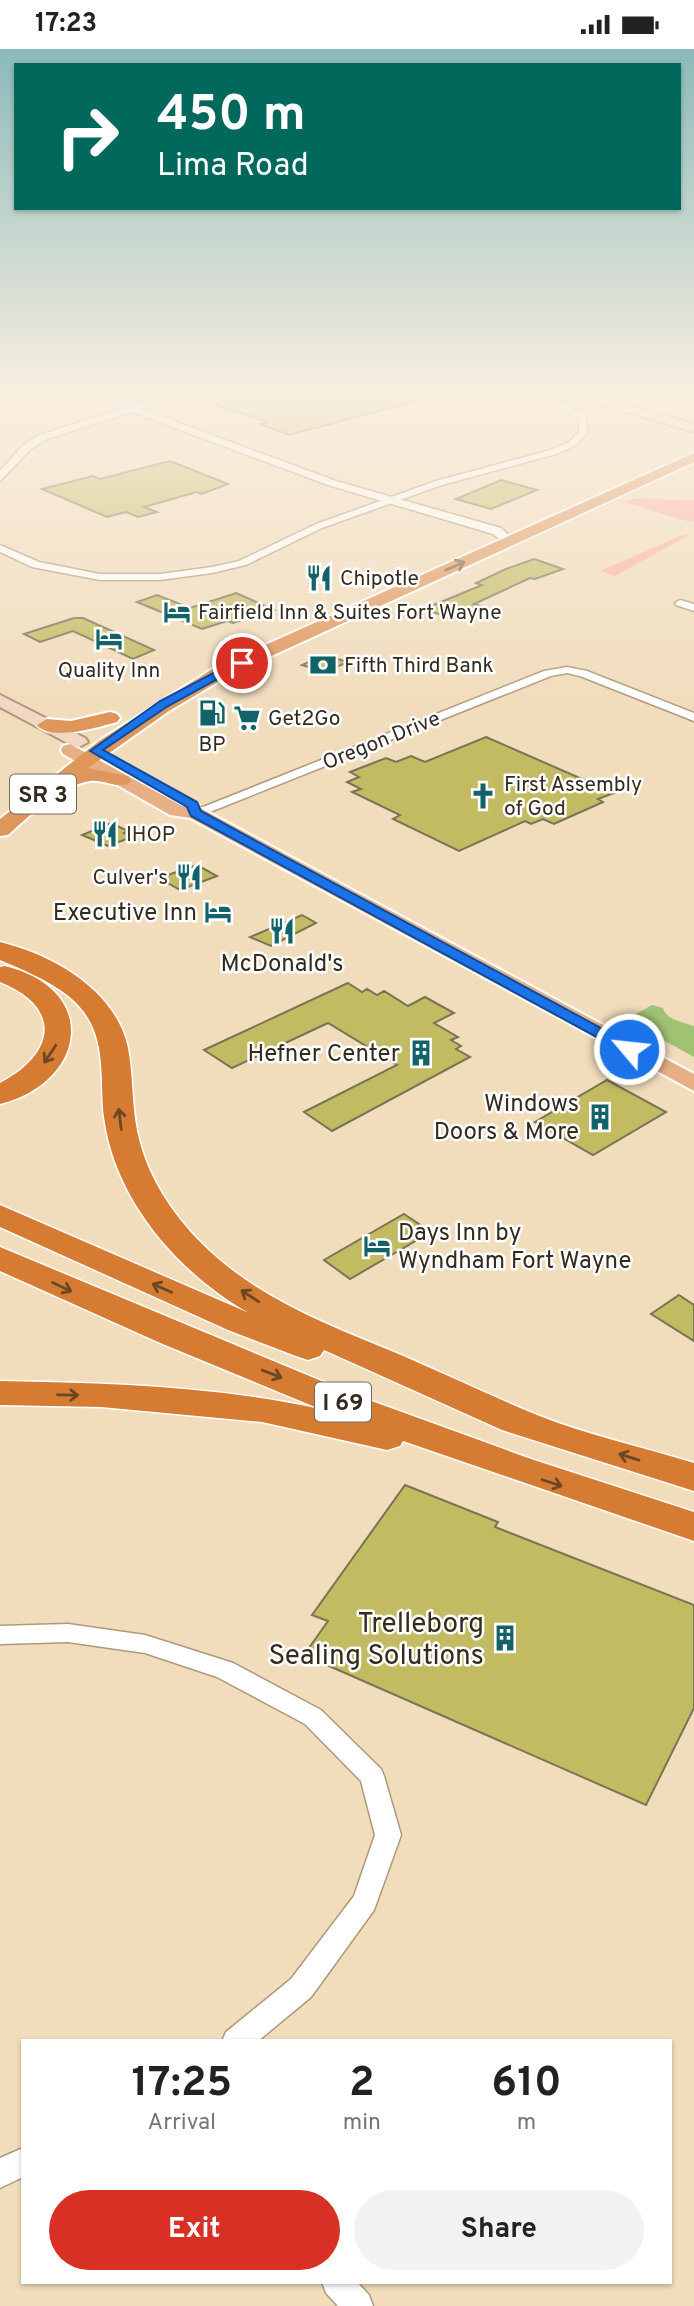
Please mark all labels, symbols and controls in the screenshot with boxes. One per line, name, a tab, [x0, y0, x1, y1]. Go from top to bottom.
text: 17:23	[35, 8, 97, 41]
text: 450 m	[157, 86, 306, 148]
icon: right	[42, 91, 133, 182]
text: Lima Road	[157, 147, 309, 187]
one-way arrow	[444, 559, 465, 572]
restaurant icon: Chipotle	[304, 563, 334, 593]
place label: Chipotle	[340, 566, 419, 593]
hotel icon: Fairfield Inn & Suites Fort Wayne	[162, 597, 192, 627]
place label: Fairfield Inn & Suites Fort Wayne	[198, 600, 502, 627]
hotel icon: Quality Inn	[94, 624, 124, 654]
pin	[212, 633, 272, 693]
icon: arrive	[223, 644, 261, 682]
bank icon: Fifth Third Bank	[308, 650, 338, 680]
place label: Fifth Third Bank	[344, 653, 494, 680]
place label: Quality Inn	[58, 658, 160, 685]
fuel station icon: BP	[197, 698, 227, 728]
supermarket icon: Get2Go	[232, 703, 262, 733]
place label: Get2Go	[268, 706, 341, 733]
street label: Oregon Drive	[319, 706, 444, 777]
place label: BP	[199, 732, 225, 759]
place label: First Assembly of God	[504, 772, 642, 823]
road number: SR 3	[10, 775, 76, 813]
church icon: First Assembly of God	[468, 781, 498, 811]
restaurant icon: IHOP	[90, 819, 120, 849]
place label: IHOP	[126, 822, 175, 849]
restaurant icon: Culver's	[174, 862, 204, 892]
place label: Culver's	[92, 865, 168, 892]
hotel icon: Executive Inn	[203, 897, 233, 927]
place label: Executive Inn	[53, 899, 197, 929]
restaurant icon: McDonald's	[267, 916, 297, 946]
place label: McDonald's	[220, 950, 344, 980]
position arrow	[592, 1012, 666, 1086]
building icon: Hefner Center	[406, 1038, 436, 1068]
place label: Hefner Center	[247, 1040, 400, 1070]
one-way arrow	[43, 1044, 57, 1063]
place label: Windows Doors & More	[434, 1090, 579, 1148]
building icon: Windows Doors & More	[585, 1102, 615, 1132]
one-way arrow	[113, 1109, 126, 1131]
place label: Days Inn by Wyndham Fort Wayne	[398, 1219, 631, 1277]
hotel icon: Days Inn by Wyndham Fort Wayne	[362, 1231, 392, 1261]
one-way arrow	[51, 1280, 72, 1294]
one-way arrow	[152, 1281, 173, 1294]
one-way arrow	[241, 1289, 260, 1304]
one-way arrow	[260, 1369, 282, 1382]
road number: I 69	[315, 1383, 371, 1421]
one-way arrow	[56, 1388, 79, 1402]
one-way arrow	[618, 1449, 640, 1462]
one-way arrow	[541, 1478, 563, 1490]
place label: Trelleborg Sealing Solutions	[269, 1607, 484, 1675]
building icon: Trelleborg Sealing Solutions	[490, 1623, 520, 1653]
text: 17:25	[131, 2058, 232, 2111]
text: 2	[349, 2058, 375, 2111]
text: 610	[491, 2058, 562, 2111]
text: Arrival	[148, 2109, 216, 2138]
text: min	[343, 2109, 381, 2138]
text: m	[517, 2109, 536, 2138]
button: Exit	[49, 2190, 340, 2270]
button: Share	[354, 2190, 644, 2270]

